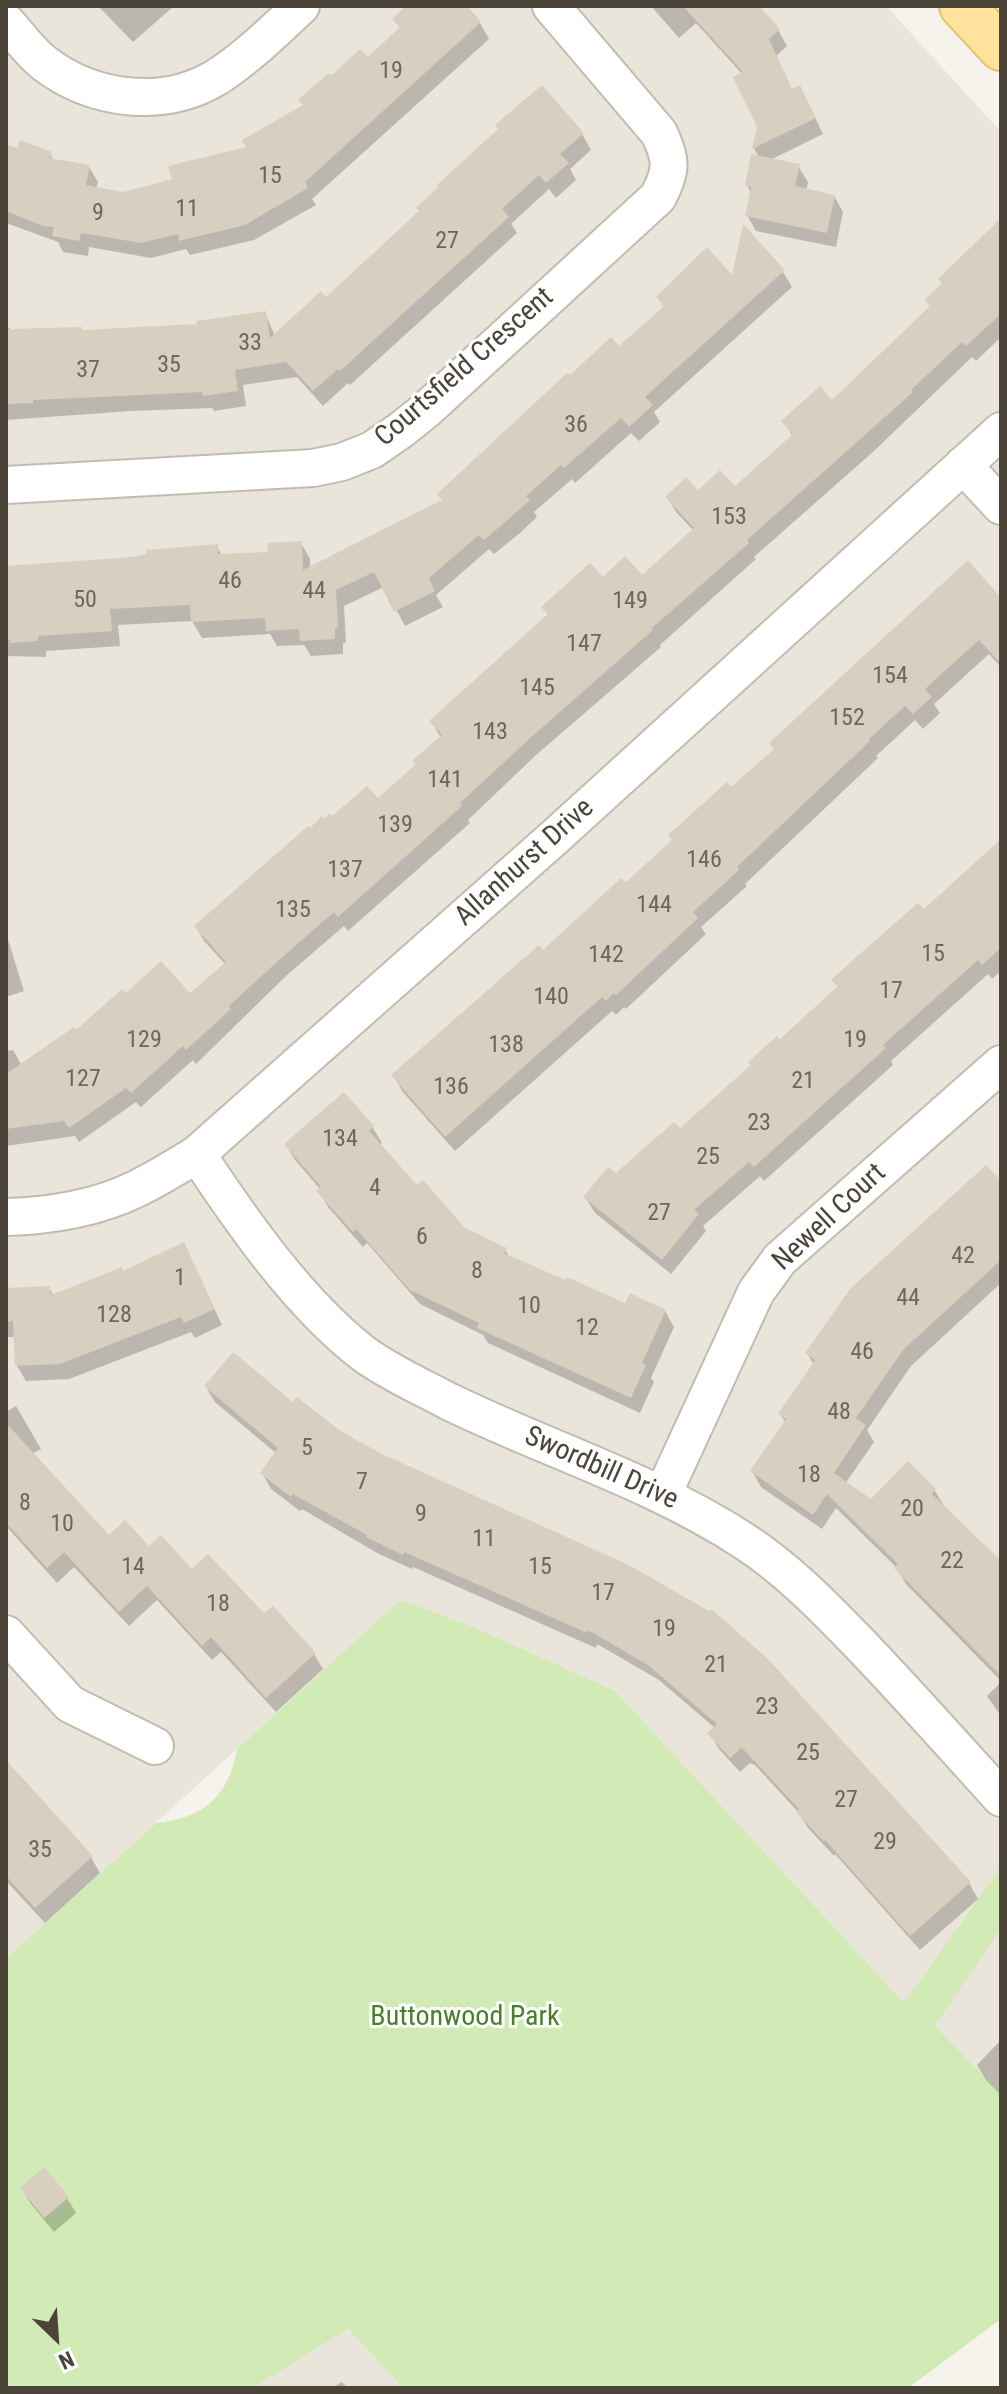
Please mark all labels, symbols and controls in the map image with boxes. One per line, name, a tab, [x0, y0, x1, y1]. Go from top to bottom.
house number: 19	[379, 58, 403, 86]
house number: 15	[258, 163, 282, 191]
house number: 11	[175, 196, 199, 224]
house number: 9	[92, 200, 104, 228]
house number: 27	[435, 228, 459, 256]
street label: Courtsfield Crescent	[369, 281, 561, 455]
house number: 33	[238, 330, 262, 358]
house number: 35	[157, 352, 181, 380]
house number: 37	[76, 357, 100, 385]
house number: 36	[564, 412, 588, 440]
house number: 153	[711, 504, 747, 532]
house number: 46	[218, 568, 242, 596]
house number: 44	[302, 578, 326, 606]
house number: 50	[73, 587, 97, 615]
house number: 149	[612, 588, 648, 616]
house number: 147	[566, 631, 602, 659]
house number: 154	[872, 663, 908, 691]
house number: 145	[519, 675, 555, 703]
house number: 152	[829, 705, 865, 733]
house number: 143	[472, 719, 508, 747]
house number: 141	[427, 767, 463, 795]
street label: Allanhurst Drive	[449, 792, 601, 934]
house number: 139	[377, 812, 413, 840]
house number: 146	[686, 847, 722, 875]
house number: 137	[327, 857, 363, 885]
house number: 144	[636, 892, 672, 920]
house number: 135	[275, 897, 311, 925]
house number: 15	[921, 941, 945, 969]
house number: 142	[588, 942, 624, 970]
house number: 17	[879, 978, 903, 1006]
house number: 140	[533, 984, 569, 1012]
house number: 129	[126, 1027, 162, 1055]
house number: 19	[843, 1027, 867, 1055]
house number: 138	[488, 1032, 524, 1060]
house number: 127	[65, 1066, 101, 1094]
house number: 21	[791, 1068, 815, 1096]
house number: 136	[433, 1074, 469, 1102]
house number: 23	[747, 1110, 771, 1138]
house number: 134	[322, 1126, 358, 1154]
house number: 25	[696, 1144, 720, 1172]
street label: Newell Court	[767, 1157, 893, 1279]
house number: 4	[369, 1175, 381, 1203]
house number: 27	[647, 1200, 671, 1228]
house number: 6	[416, 1224, 428, 1252]
house number: 42	[951, 1243, 975, 1271]
house number: 8	[471, 1258, 483, 1286]
house number: 1	[174, 1265, 186, 1293]
house number: 44	[896, 1285, 920, 1313]
house number: 10	[517, 1293, 541, 1321]
house number: 128	[96, 1302, 132, 1330]
house number: 12	[575, 1315, 599, 1343]
house number: 46	[850, 1339, 874, 1367]
house number: 48	[827, 1399, 851, 1427]
street label: Swordbill Drive	[519, 1420, 683, 1518]
house number: 5	[301, 1435, 313, 1463]
house number: 18	[797, 1462, 821, 1490]
house number: 7	[356, 1469, 368, 1497]
house number: 8	[19, 1490, 31, 1518]
house number: 20	[900, 1496, 924, 1524]
house number: 9	[415, 1501, 427, 1529]
house number: 10	[50, 1511, 74, 1539]
house number: 11	[472, 1526, 496, 1554]
house number: 22	[940, 1548, 964, 1576]
house number: 14	[121, 1554, 145, 1582]
house number: 15	[528, 1554, 552, 1582]
house number: 17	[591, 1580, 615, 1608]
house number: 18	[206, 1591, 230, 1619]
house number: 19	[652, 1616, 676, 1644]
house number: 21	[704, 1652, 728, 1680]
house number: 23	[755, 1694, 779, 1722]
house number: 25	[796, 1740, 820, 1768]
house number: 27	[834, 1787, 858, 1815]
house number: 29	[873, 1829, 897, 1857]
house number: 35	[28, 1837, 52, 1865]
park label: Buttonwood Park	[370, 2001, 560, 2035]
north arrow	[16, 2298, 96, 2378]
text: N	[55, 2346, 78, 2374]

